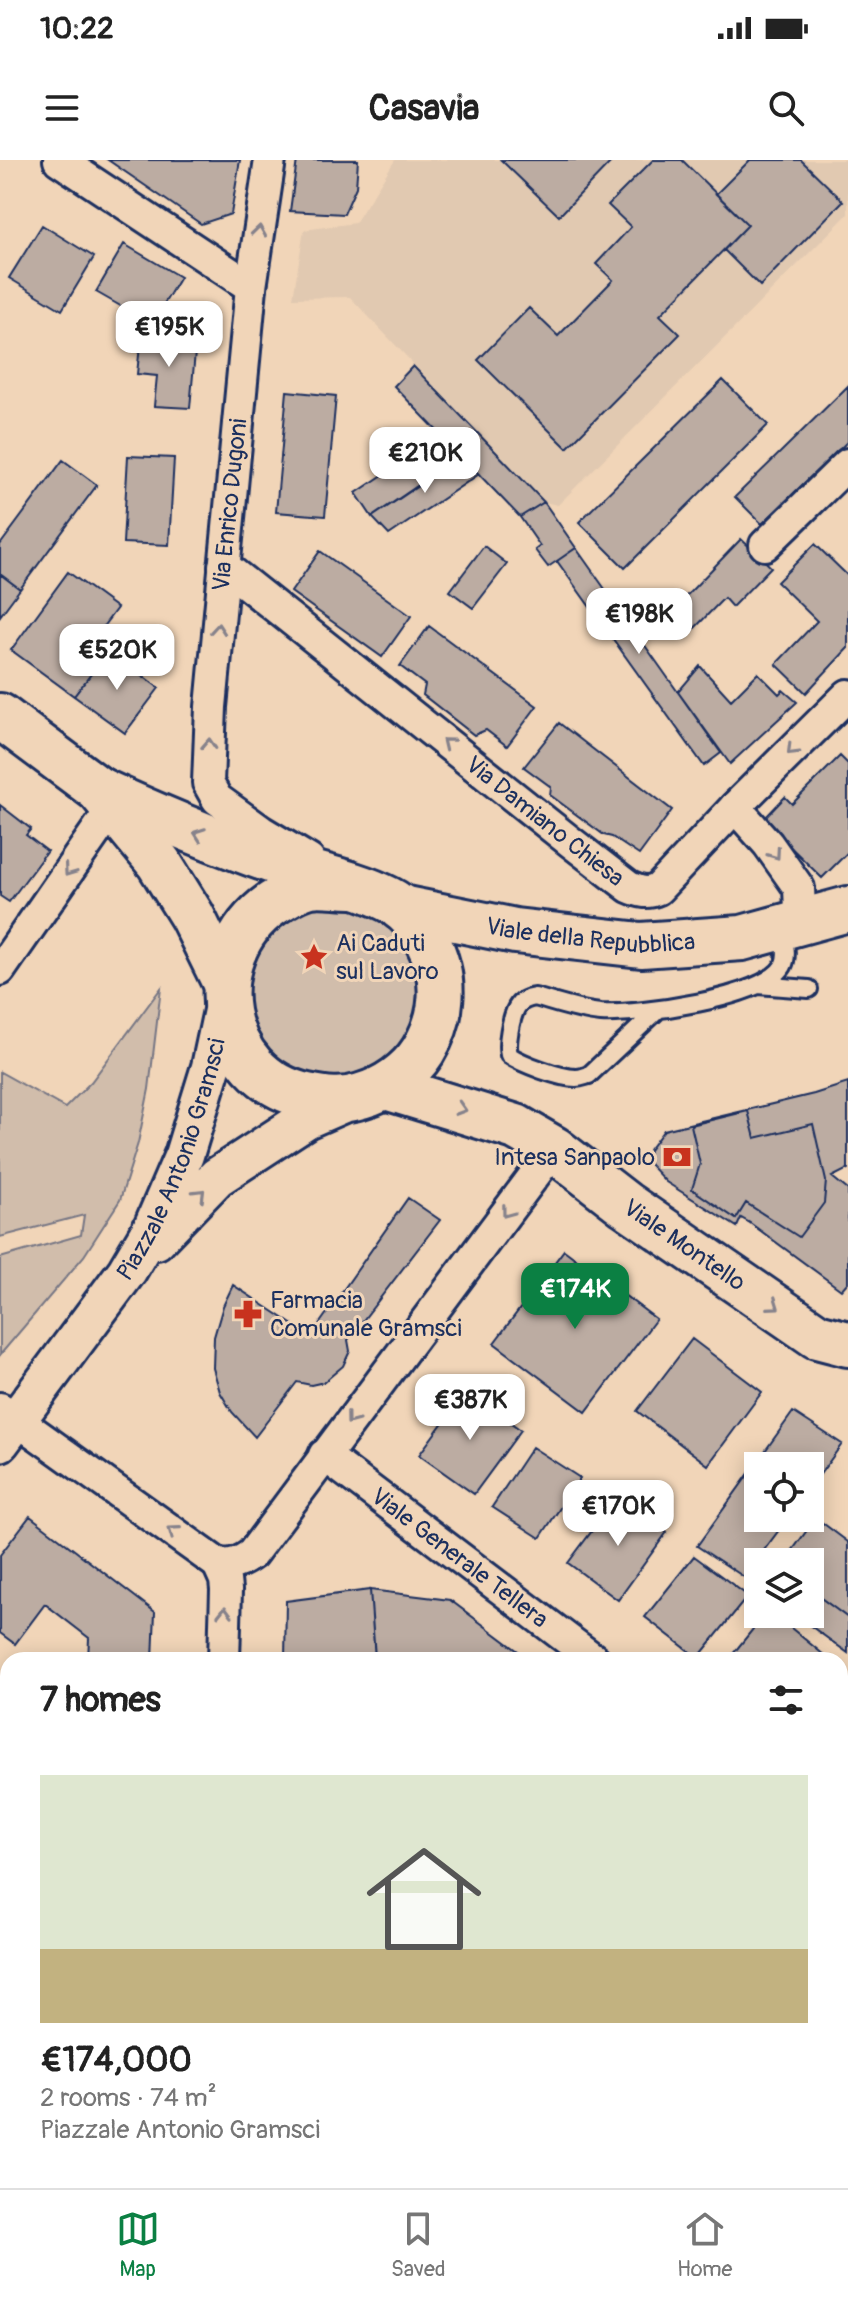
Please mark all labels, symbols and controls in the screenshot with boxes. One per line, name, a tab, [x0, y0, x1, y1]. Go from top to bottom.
text: 10:22	[40, 10, 114, 47]
icon: menu	[40, 86, 84, 130]
text: Casavia	[368, 86, 480, 131]
icon: search	[764, 86, 808, 130]
one-way arrow	[250, 224, 267, 238]
pin: €195K	[113, 301, 225, 369]
text: €195K	[134, 311, 204, 343]
street label: Via Enrico Dugoni	[207, 417, 253, 593]
pin: €210K	[369, 427, 481, 495]
text: €210K	[387, 437, 463, 469]
pin: €198K	[583, 588, 695, 656]
text: €198K	[604, 598, 674, 630]
one-way arrow	[209, 622, 226, 635]
pin: €520K	[61, 624, 173, 692]
text: €520K	[77, 634, 157, 666]
one-way arrow	[200, 737, 217, 750]
one-way arrow	[441, 739, 456, 753]
one-way arrow	[787, 741, 802, 755]
street label: Via Damiano Chiesa	[460, 750, 630, 892]
one-way arrow	[192, 827, 206, 844]
one-way arrow	[765, 846, 780, 860]
one-way arrow	[64, 863, 79, 877]
street label: Viale della Repubblica	[483, 911, 696, 960]
place label: Ai Caduti sul Lavoro	[336, 929, 439, 986]
place icon: Ai Caduti sul Lavoro	[299, 942, 329, 972]
street label: Piazzale Antonio Gramsci	[110, 1036, 231, 1286]
one-way arrow	[454, 1100, 467, 1116]
bank icon: Intesa Sanpaolo	[662, 1142, 692, 1172]
place label: Intesa Sanpaolo	[494, 1143, 655, 1172]
one-way arrow	[191, 1189, 205, 1203]
street label: Viale Montello	[618, 1193, 751, 1297]
one-way arrow	[503, 1203, 517, 1217]
pin: €174K	[519, 1263, 631, 1331]
text: €174K	[539, 1273, 611, 1305]
place label: Farmacia Comunale Gramsci	[270, 1286, 462, 1343]
one-way arrow	[766, 1296, 780, 1310]
pharmacy icon: Farmacia Comunale Gramsci	[233, 1299, 263, 1329]
pin: €387K	[414, 1374, 526, 1442]
text: €387K	[433, 1384, 507, 1416]
one-way arrow	[347, 1411, 361, 1425]
map controls	[744, 1452, 824, 1628]
button: locate	[744, 1452, 824, 1532]
pin: €170K	[562, 1480, 674, 1548]
street label: Viale Generale Tellera	[365, 1481, 554, 1634]
text: €170K	[581, 1490, 655, 1522]
one-way arrow	[167, 1527, 181, 1541]
button: layers	[744, 1548, 824, 1628]
one-way arrow	[217, 1605, 234, 1618]
icon: filters	[764, 1678, 808, 1722]
text: 7 homes	[40, 1679, 161, 1722]
icon: home	[352, 1827, 496, 1971]
text: €174,000	[40, 2039, 192, 2082]
text: 2 rooms · 74 m²	[40, 2082, 217, 2114]
text: Piazzale Antonio Gramsci	[40, 2114, 320, 2146]
tab: Map	[116, 2207, 160, 2283]
tab: Saved	[391, 2207, 446, 2283]
tab: Home	[677, 2207, 732, 2283]

